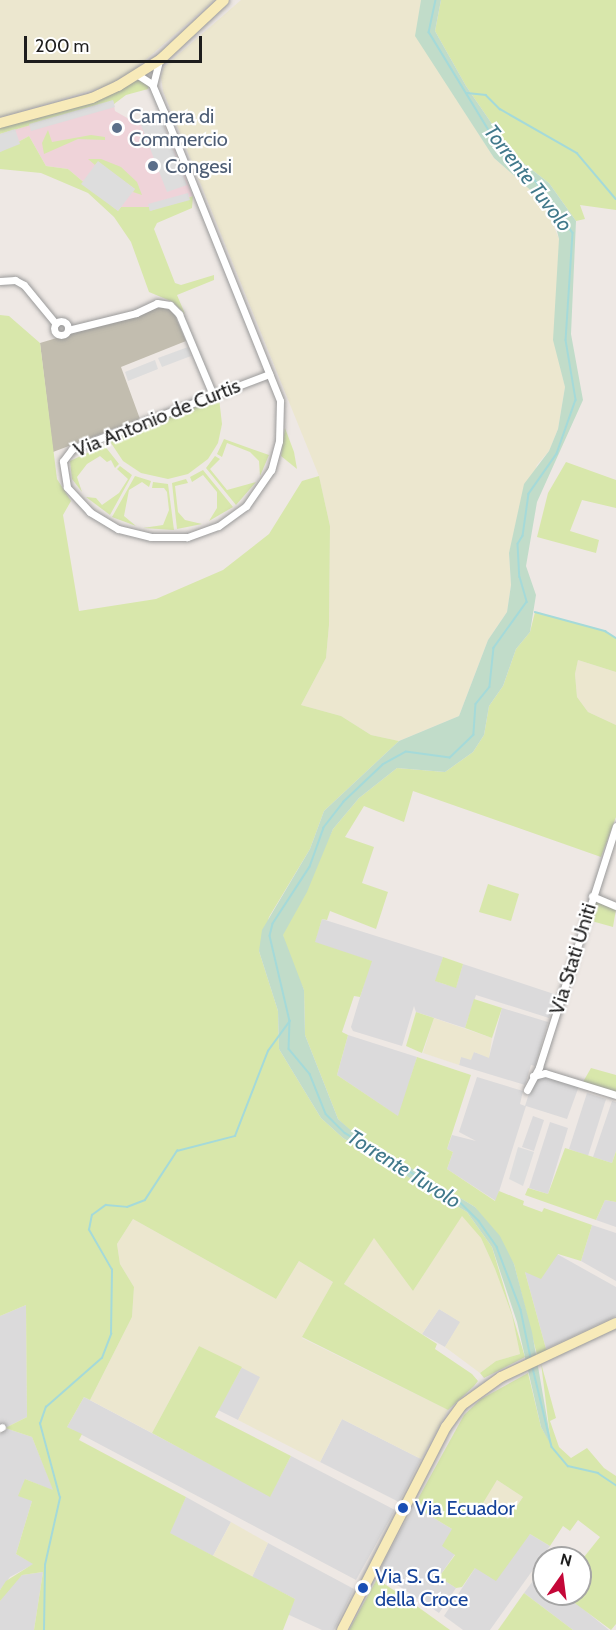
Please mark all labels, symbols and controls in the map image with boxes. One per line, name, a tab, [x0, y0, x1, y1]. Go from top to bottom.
scale bar	[27, 24, 206, 62]
text: 200 m	[35, 35, 89, 57]
place label: Camera di Commercio	[129, 104, 228, 151]
water label: Torrente Tuvolo	[478, 120, 578, 236]
marker: Camera di Commercio	[110, 121, 124, 135]
place label: Congesi	[165, 154, 232, 178]
marker: Congesi	[146, 159, 160, 173]
street label: Via Antonio de Curtis	[70, 374, 244, 462]
street label: Via Stati Uniti	[545, 901, 601, 1017]
water label: Torrente Tuvolo	[343, 1124, 465, 1214]
place label: Via Ecuador	[415, 1496, 515, 1520]
marker: Via Ecuador	[396, 1501, 410, 1515]
north arrow	[532, 1546, 592, 1606]
text: N	[558, 1549, 574, 1571]
place label: Via S. G. della Croce	[375, 1564, 468, 1611]
marker: Via S. G. della Croce	[356, 1581, 370, 1595]

